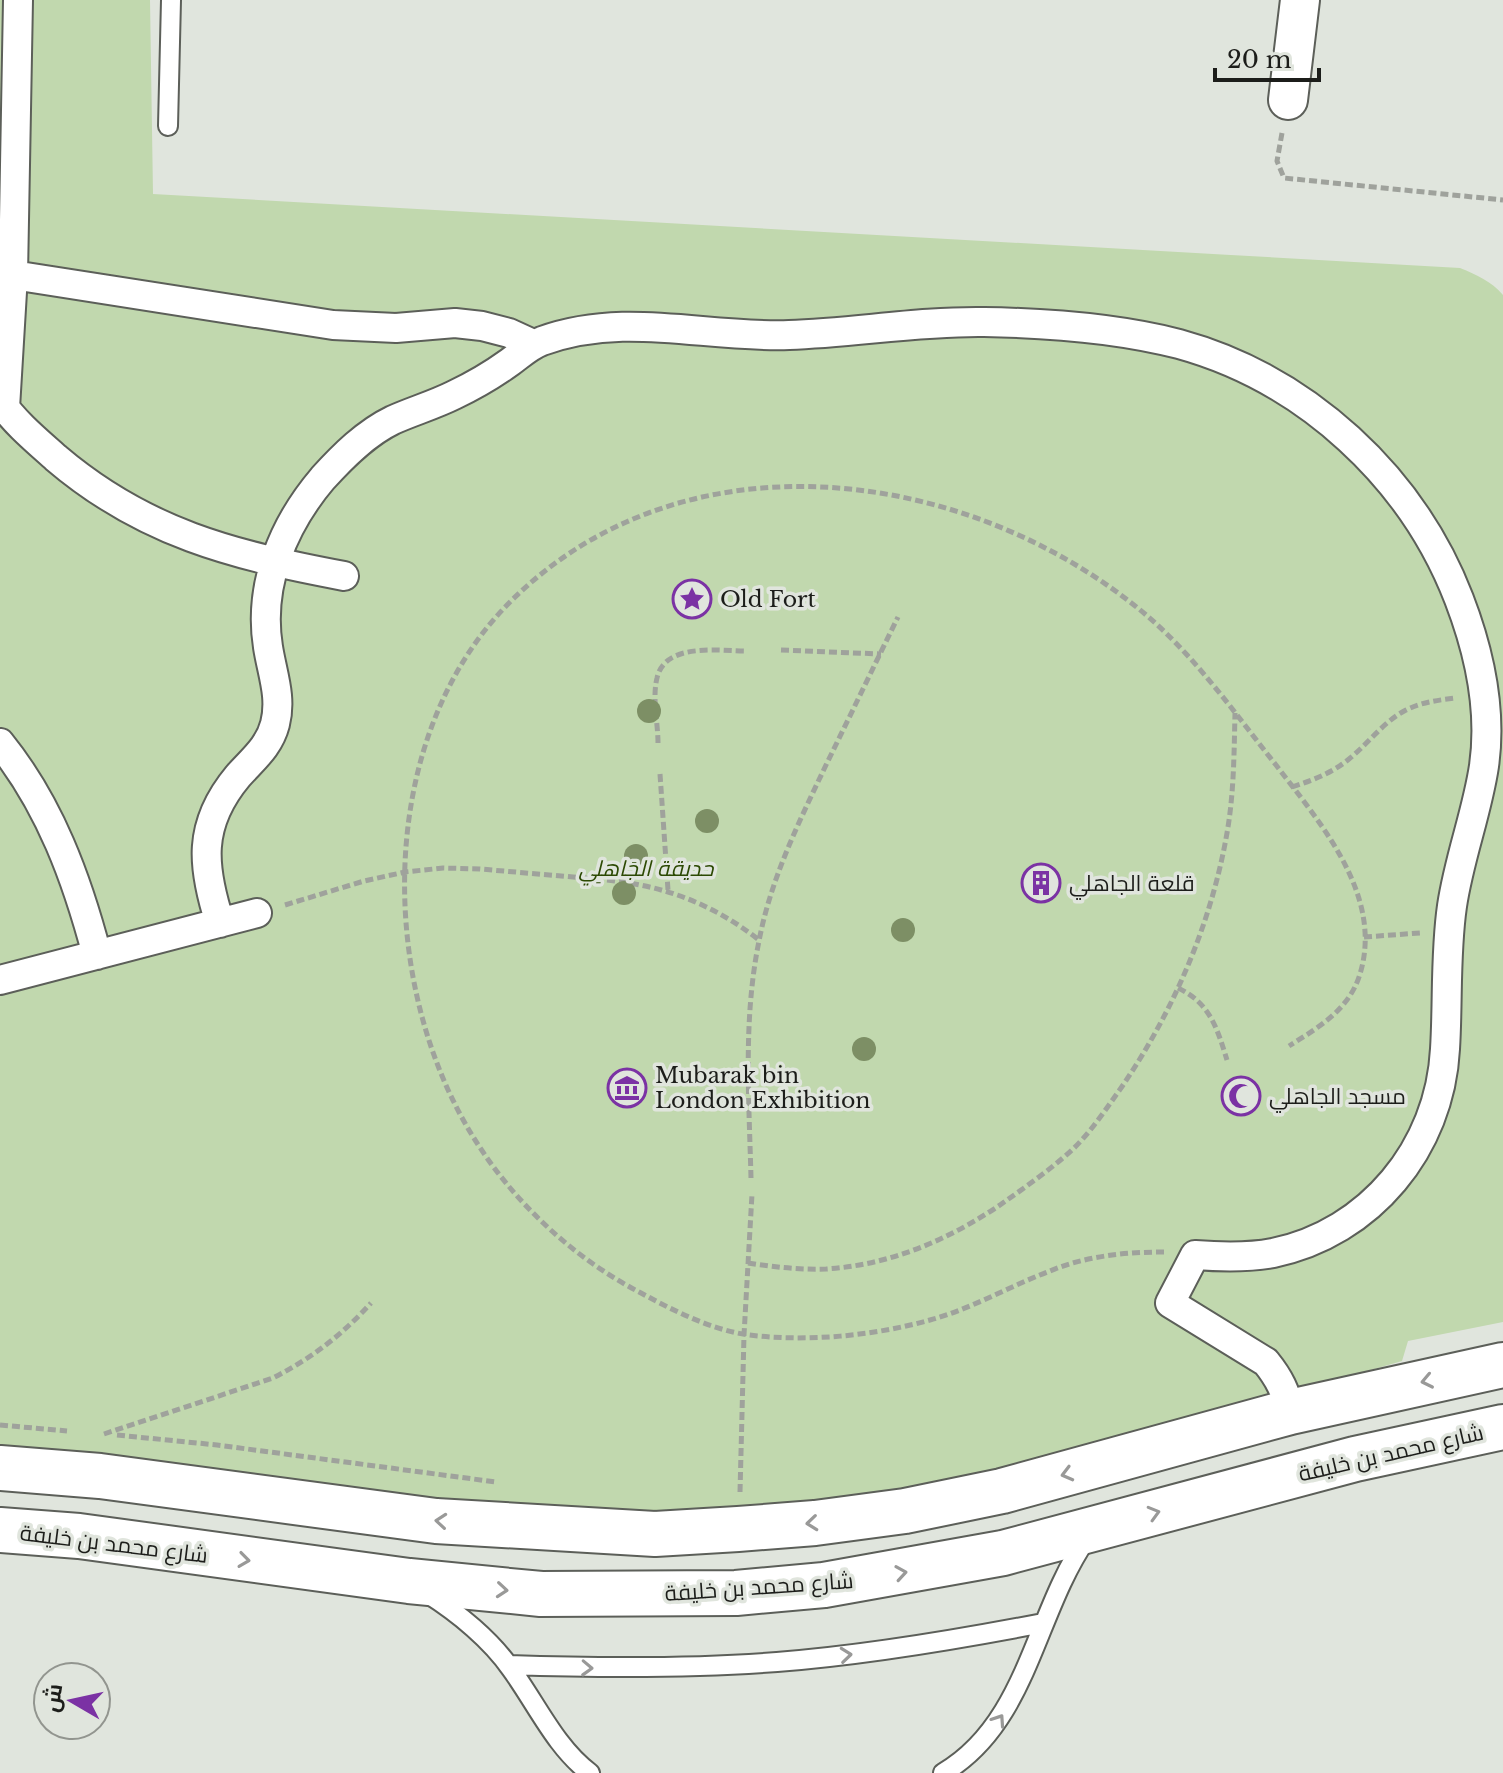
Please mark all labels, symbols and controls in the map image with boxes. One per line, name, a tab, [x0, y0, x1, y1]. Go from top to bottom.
scale bar	[1215, 32, 1319, 82]
text: 20 m	[1227, 45, 1292, 74]
place icon: Old Fort	[671, 578, 713, 620]
place label: Old Fort	[720, 586, 817, 613]
park label: حديقة الجَاهلِي	[578, 855, 714, 886]
building icon: قلعة الجاهلي	[1020, 862, 1062, 904]
place label: قلعة الجاهلي	[1069, 870, 1195, 900]
place label: Mubarak bin London Exhibition	[655, 1062, 871, 1114]
museum icon: Mubarak bin London Exhibition	[606, 1067, 648, 1109]
mosque icon: مسجد الجاهلي	[1220, 1075, 1262, 1117]
place label: مسجد الجاهلي	[1269, 1083, 1406, 1113]
one-way arrow	[1420, 1372, 1434, 1389]
street label: شارع محمد بن خليفة	[1296, 1419, 1486, 1488]
one-way arrow	[1060, 1465, 1074, 1482]
one-way arrow	[1146, 1506, 1160, 1523]
one-way arrow	[434, 1513, 447, 1530]
one-way arrow	[805, 1515, 818, 1532]
street label: شارع محمد بن خليفة	[18, 1519, 209, 1570]
one-way arrow	[237, 1551, 251, 1568]
one-way arrow	[894, 1565, 908, 1582]
street label: شارع محمد بن خليفة	[664, 1567, 854, 1608]
one-way arrow	[496, 1581, 509, 1598]
one-way arrow	[840, 1647, 853, 1664]
one-way arrow	[581, 1659, 594, 1676]
north arrow	[32, 1661, 112, 1741]
text: ش	[37, 1682, 68, 1714]
one-way arrow	[989, 1715, 1004, 1729]

